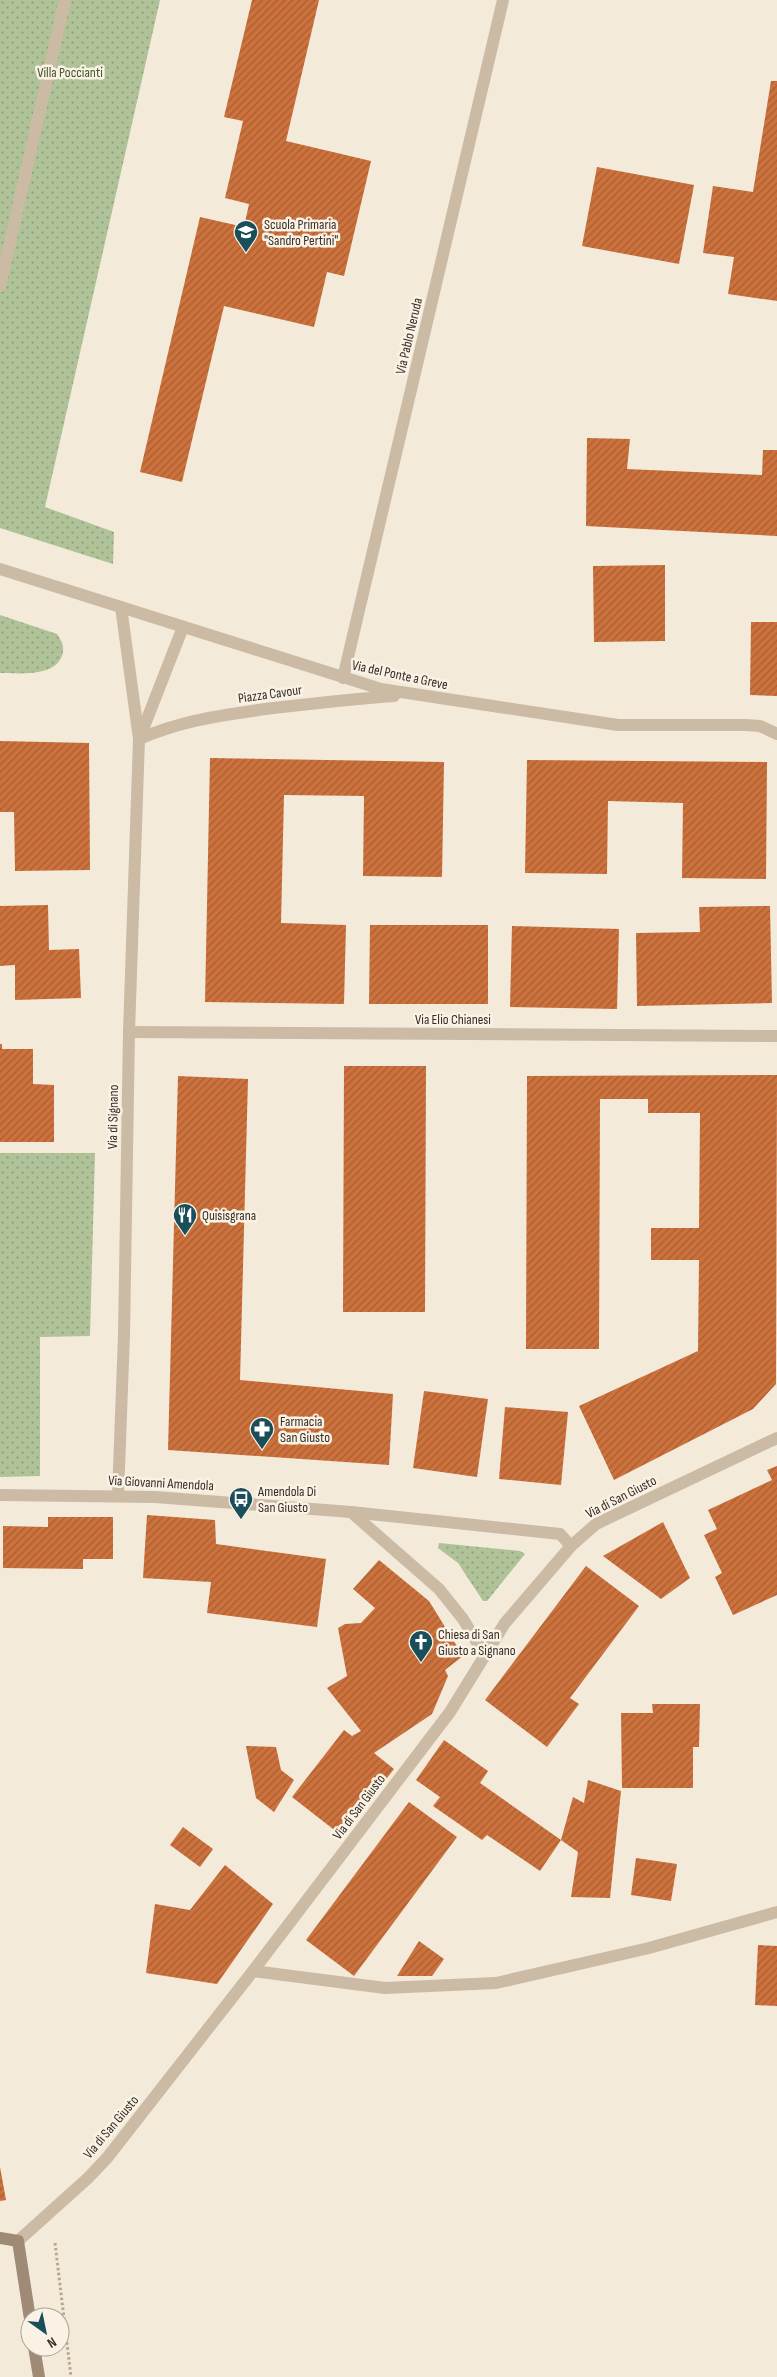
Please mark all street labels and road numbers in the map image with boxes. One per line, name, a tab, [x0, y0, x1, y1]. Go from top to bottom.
street label: Via Pablo Neruda	[392, 296, 426, 376]
street label: Via del Ponte a Greve	[351, 657, 449, 693]
street label: Piazza Cavour	[237, 681, 303, 707]
street label: Via Elio Chianesi	[415, 1011, 491, 1028]
street label: Via di Signano	[104, 1084, 122, 1149]
street label: Via Giovanni Amendola	[108, 1472, 214, 1494]
street label: Via di San Giusto	[583, 1472, 659, 1522]
street label: Via di San Giusto	[329, 1771, 389, 1843]
street label: Via di San Giusto	[80, 2092, 142, 2162]

